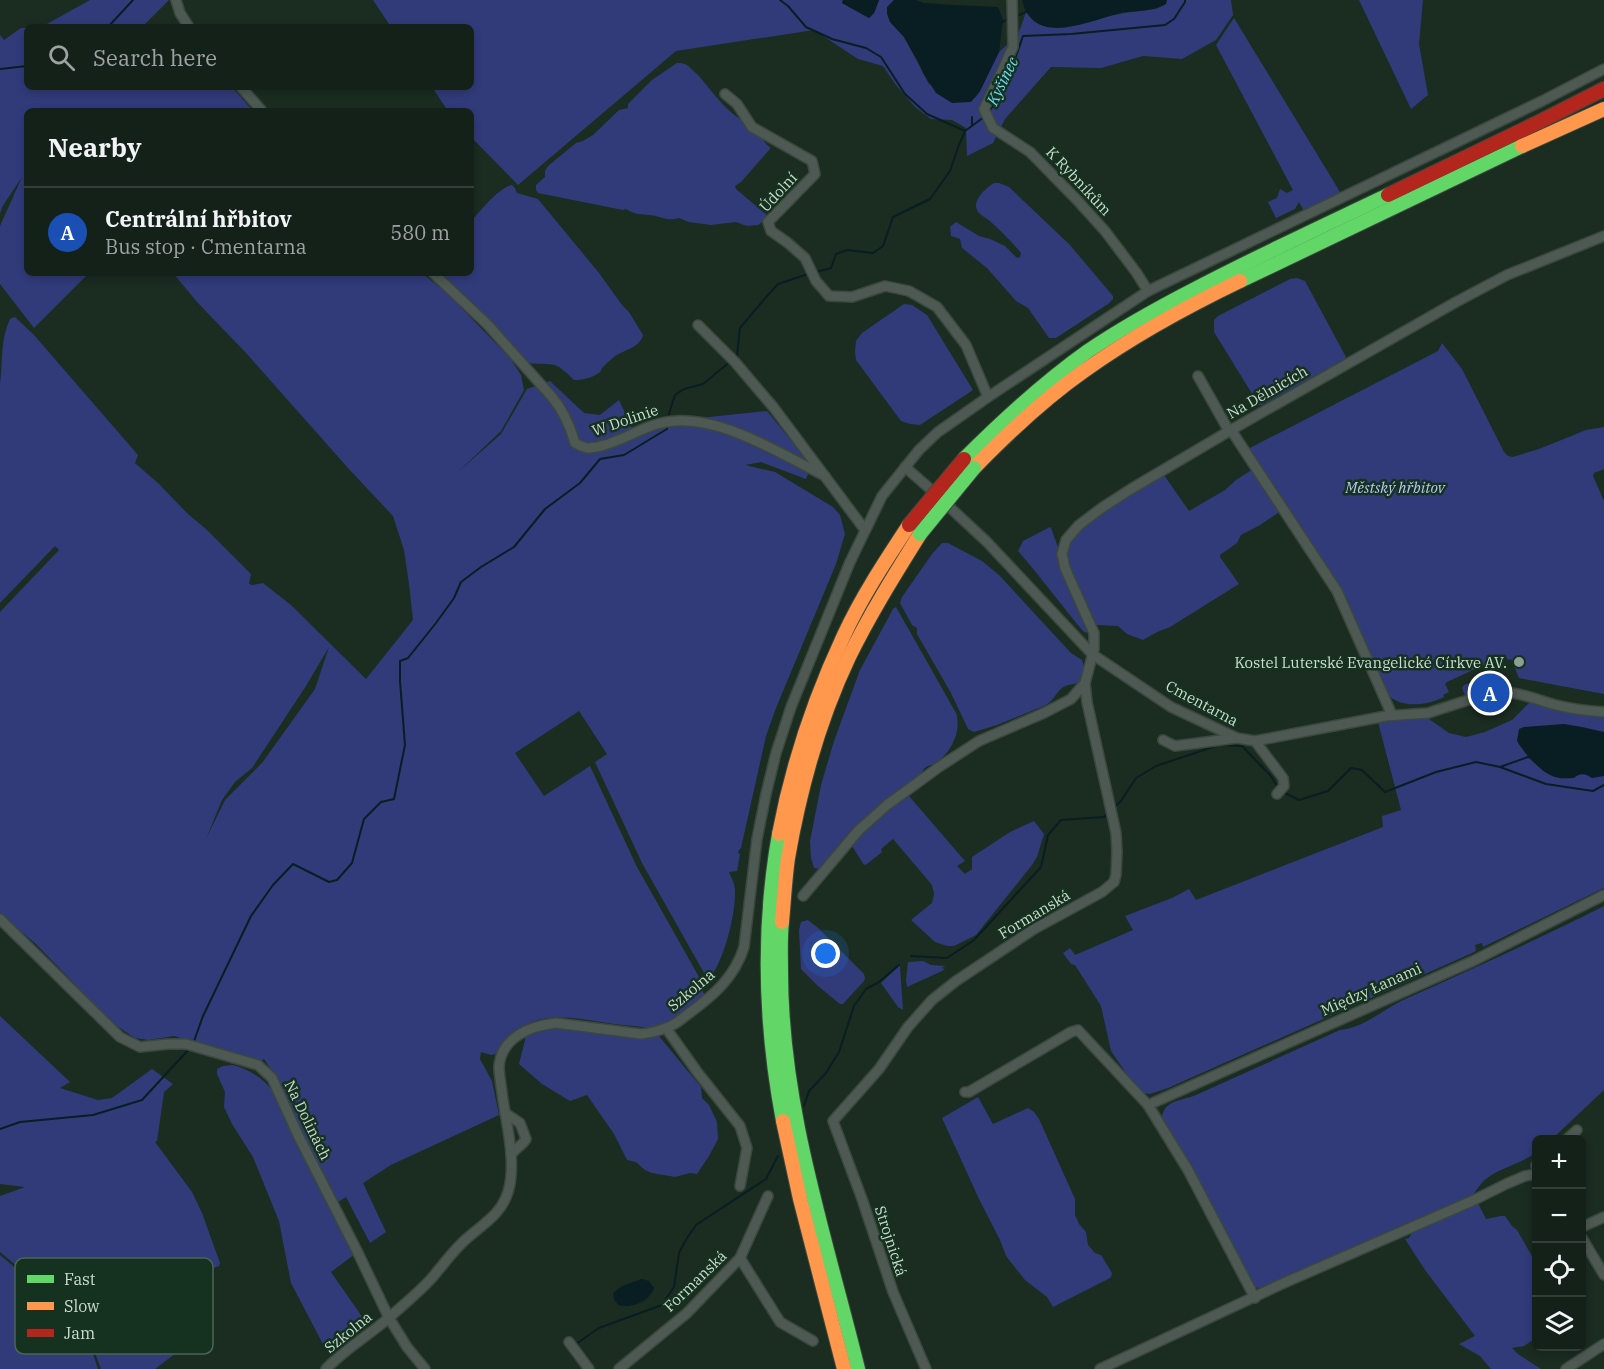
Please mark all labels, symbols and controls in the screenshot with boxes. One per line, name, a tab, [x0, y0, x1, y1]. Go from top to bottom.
search box	[24, 24, 474, 90]
icon: search	[45, 41, 78, 74]
text: Search here	[93, 43, 217, 72]
water label: Kyšinec	[981, 53, 1022, 109]
text: Nearby	[48, 130, 142, 164]
street label: K Rybníkům	[1042, 142, 1116, 220]
street label: Údolní	[755, 168, 801, 216]
text: Centrální hřbitov	[105, 204, 292, 233]
text: A	[61, 219, 74, 246]
text: 580 m	[390, 219, 450, 246]
text: Bus stop · Cmentarna	[105, 233, 307, 260]
street label: Na Dělnicích	[1223, 361, 1311, 423]
street label: W Dolinie	[589, 400, 661, 440]
park label: Městský hřbitov	[1344, 478, 1446, 497]
place label: Kostel Luterské Evangelické Církve AV.	[1234, 653, 1507, 672]
marker: Kostel Luterské Evangelické Církve AV.	[1512, 655, 1526, 669]
pin: A	[1470, 670, 1510, 716]
street label: Cmentarna	[1163, 676, 1241, 730]
street label: Formanská	[995, 885, 1073, 943]
your location	[811, 939, 840, 968]
street label: Między Łanami	[1318, 958, 1424, 1020]
street label: Szkolna	[664, 965, 718, 1015]
street label: Na Dolinách	[281, 1077, 335, 1163]
map controls	[1532, 1135, 1586, 1351]
button: +	[1532, 1135, 1586, 1189]
button: −	[1532, 1189, 1586, 1243]
street label: Strojnická	[871, 1203, 911, 1279]
button: locate	[1532, 1243, 1586, 1297]
street label: Formanská	[660, 1246, 730, 1316]
legend	[15, 1258, 213, 1354]
text: Fast	[64, 1269, 96, 1289]
text: Slow	[64, 1296, 100, 1316]
button: layers	[1532, 1297, 1586, 1351]
street label: Szkolna	[320, 1307, 376, 1357]
text: Jam	[64, 1323, 95, 1343]

